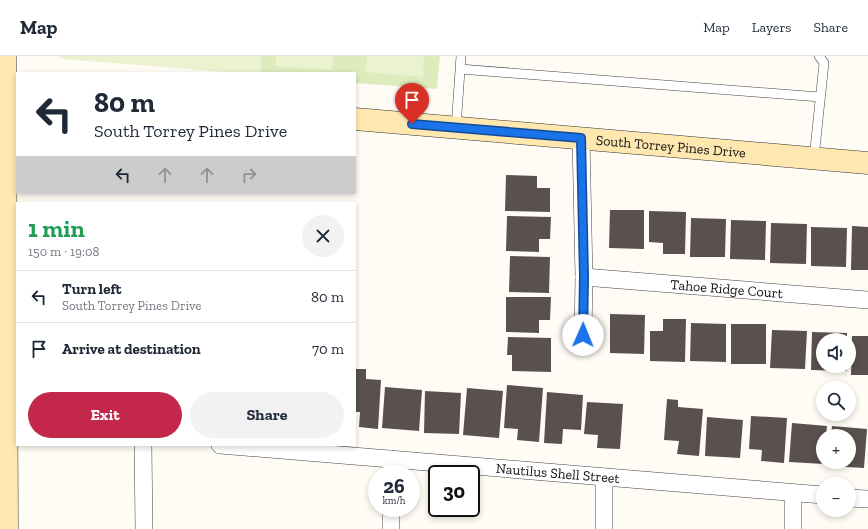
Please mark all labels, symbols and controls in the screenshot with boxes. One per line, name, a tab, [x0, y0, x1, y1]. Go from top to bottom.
text: Map	[20, 16, 57, 39]
text: Map	[703, 19, 730, 36]
text: Layers	[752, 19, 791, 36]
text: Share	[813, 19, 848, 36]
pin	[395, 83, 429, 124]
text: 80 m	[94, 86, 155, 119]
icon: left	[28, 88, 80, 140]
icon: arrive	[401, 89, 423, 111]
text: South Torrey Pines Drive	[94, 120, 287, 142]
street label: South Torrey Pines Drive	[595, 132, 747, 162]
icon: left	[112, 164, 134, 186]
icon: ahead	[154, 164, 176, 186]
icon: ahead	[196, 164, 218, 186]
icon: right	[238, 164, 260, 186]
text: 1 min	[28, 214, 85, 243]
button: close	[302, 215, 344, 257]
text: 150 m · 19:08	[28, 244, 99, 259]
street label: Tahoe Ridge Court	[670, 276, 784, 302]
text: Turn left	[62, 280, 122, 298]
icon: left	[28, 286, 50, 308]
text: 80 m	[311, 288, 344, 306]
text: South Torrey Pines Drive	[62, 298, 201, 313]
position arrow	[562, 314, 604, 356]
map controls	[816, 333, 856, 517]
button: sound	[816, 333, 856, 373]
icon: arrive	[28, 338, 50, 360]
text: Arrive at destination	[62, 340, 201, 358]
text: 70 m	[312, 340, 344, 358]
button: search	[816, 381, 856, 421]
button: Exit	[28, 392, 182, 438]
button: Share	[190, 392, 344, 438]
button: +	[816, 429, 856, 469]
street label: Nautilus Shell Street	[495, 460, 621, 487]
speed limit sign: 30	[428, 465, 480, 517]
text: 26	[383, 474, 405, 498]
button: −	[816, 477, 856, 517]
text: km/h	[383, 495, 405, 507]

